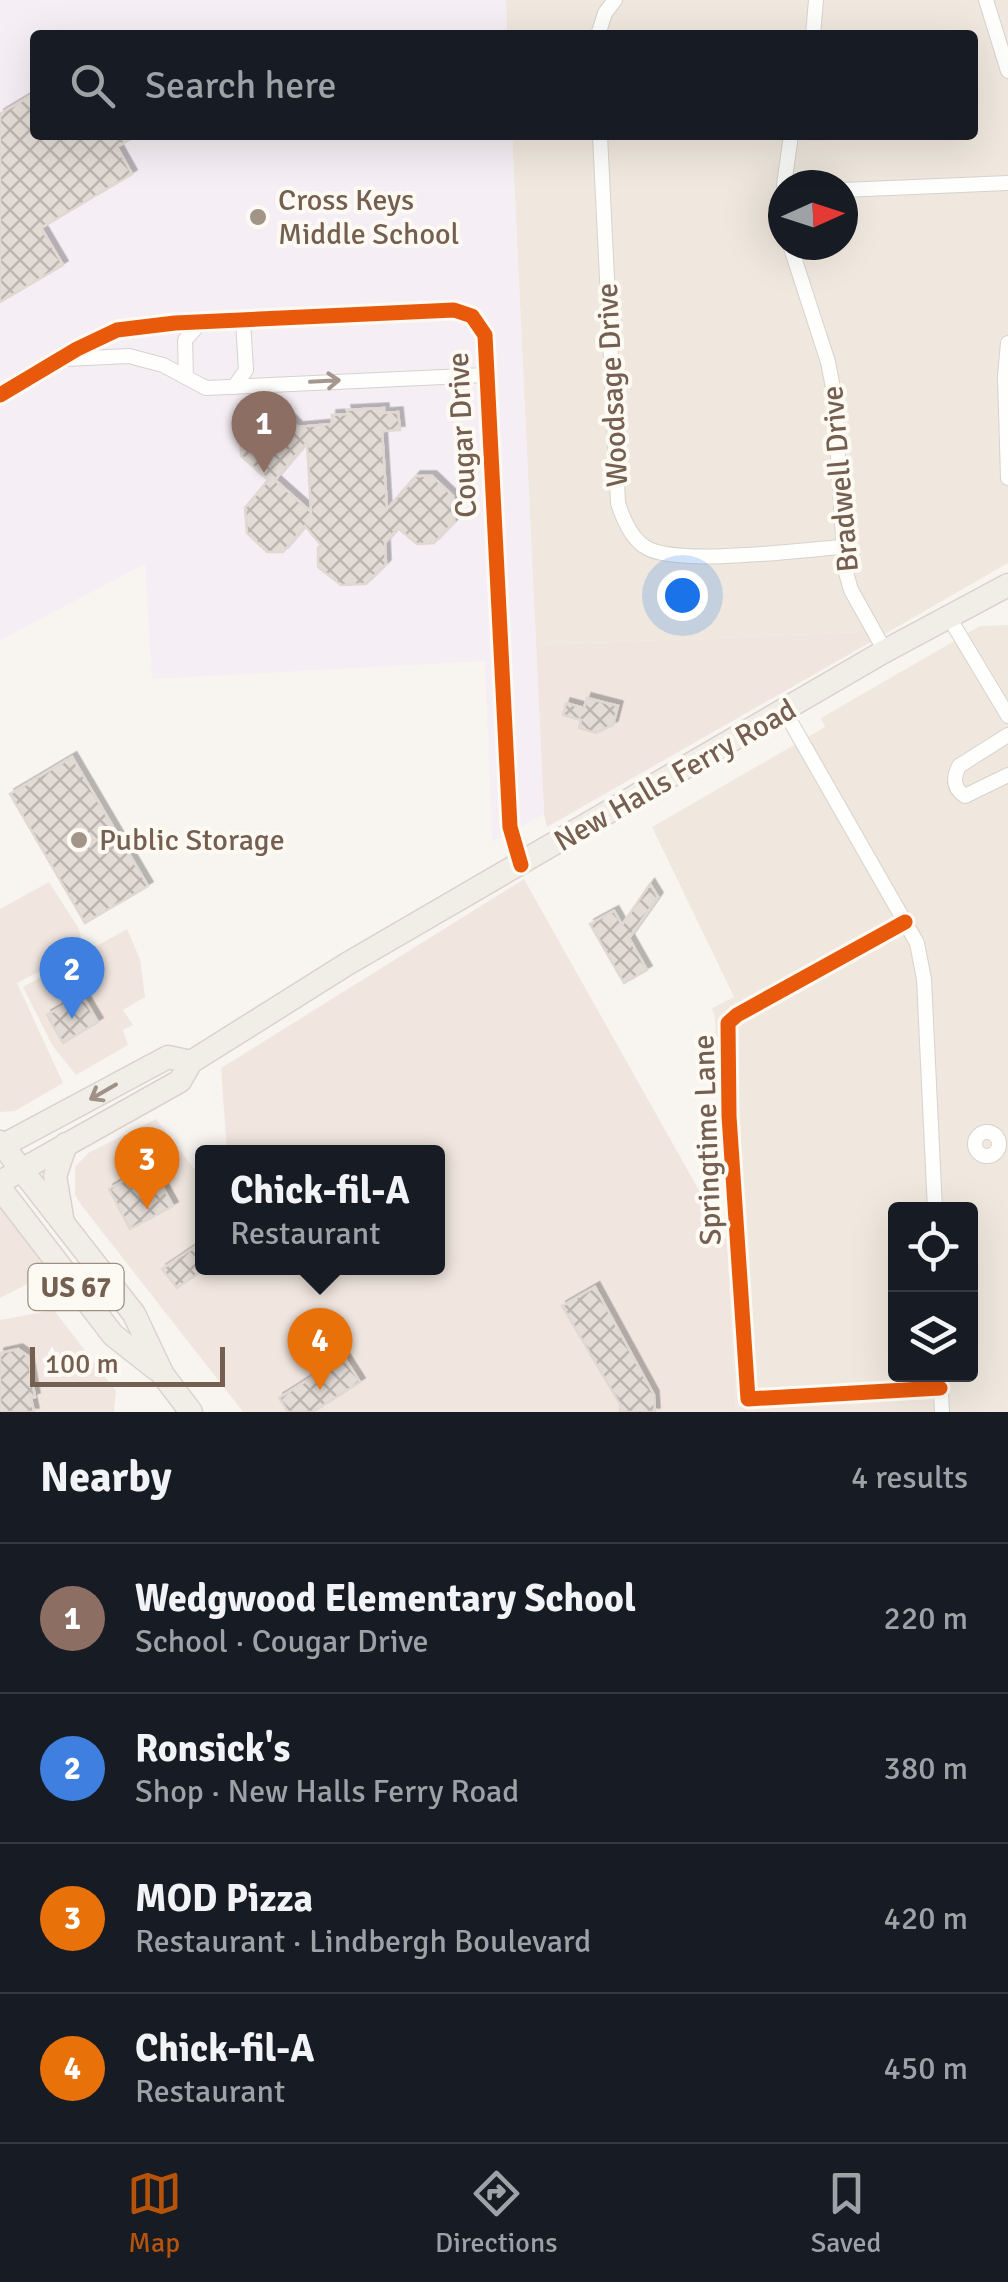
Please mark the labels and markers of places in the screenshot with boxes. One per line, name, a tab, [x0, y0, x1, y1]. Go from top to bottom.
place label: Cross Keys Middle School	[278, 182, 459, 253]
marker: Cross Keys Middle School	[247, 206, 269, 228]
pin: 1	[232, 390, 296, 473]
place label: Public Storage	[99, 822, 285, 859]
marker: Public Storage	[68, 829, 90, 851]
pin: 2	[40, 936, 104, 1019]
pin: 3	[114, 1126, 180, 1209]
pin: 4	[288, 1308, 352, 1390]

